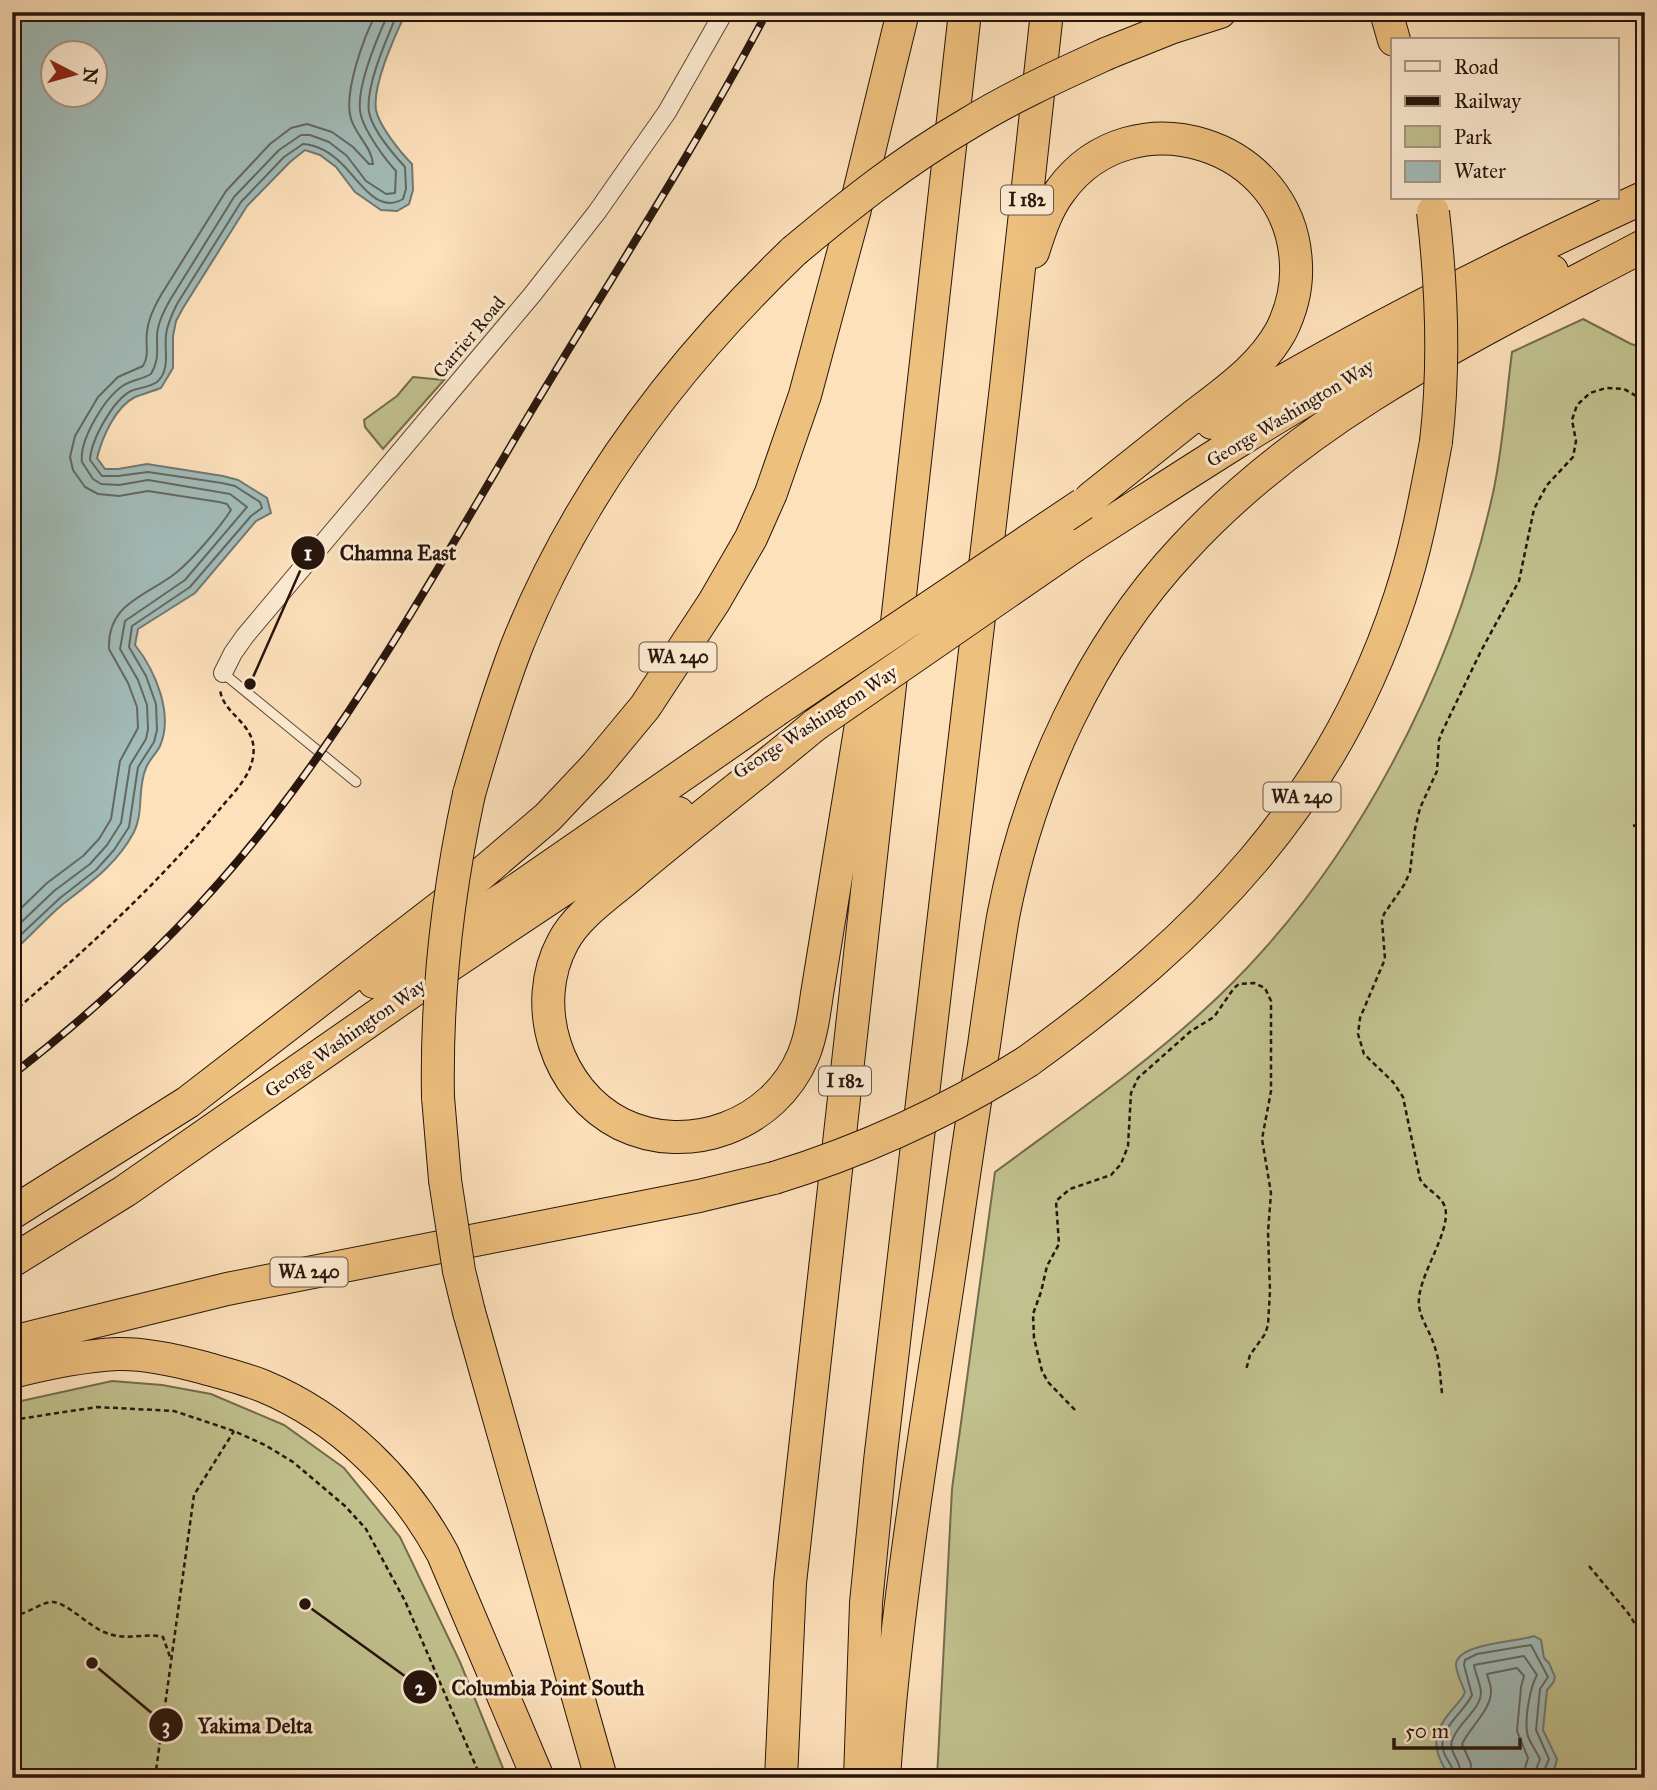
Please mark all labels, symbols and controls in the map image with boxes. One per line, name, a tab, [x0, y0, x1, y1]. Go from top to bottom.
north arrow	[38, 38, 108, 108]
legend	[1391, 38, 1618, 200]
text: Road	[1454, 54, 1499, 80]
text: N	[78, 67, 103, 85]
text: Railway	[1454, 88, 1522, 114]
text: Park	[1454, 124, 1492, 150]
text: Water	[1454, 158, 1506, 184]
road number: I 182	[1001, 186, 1053, 215]
street label: Carrier Road	[428, 291, 510, 383]
street label: George Washington Way	[1202, 353, 1379, 473]
callout: Chamna East	[290, 532, 470, 574]
text: 1	[304, 540, 312, 566]
text: Chamna East	[340, 540, 457, 566]
road number: WA 240	[640, 642, 716, 672]
street label: George Washington Way	[729, 660, 903, 785]
road number: WA 240	[1264, 782, 1340, 812]
street label: George Washington Way	[260, 973, 431, 1103]
road number: I 182	[819, 1066, 871, 1096]
road number: WA 240	[270, 1258, 348, 1287]
callout: Columbia Point South	[403, 1666, 658, 1708]
text: 2	[415, 1675, 426, 1701]
text: Columbia Point South	[452, 1675, 645, 1701]
callout: Yakima Delta	[148, 1704, 326, 1746]
scale bar	[1394, 1706, 1520, 1750]
text: 3	[162, 1713, 170, 1739]
text: Yakima Delta	[197, 1713, 313, 1739]
text: 50 m	[1405, 1718, 1450, 1744]

